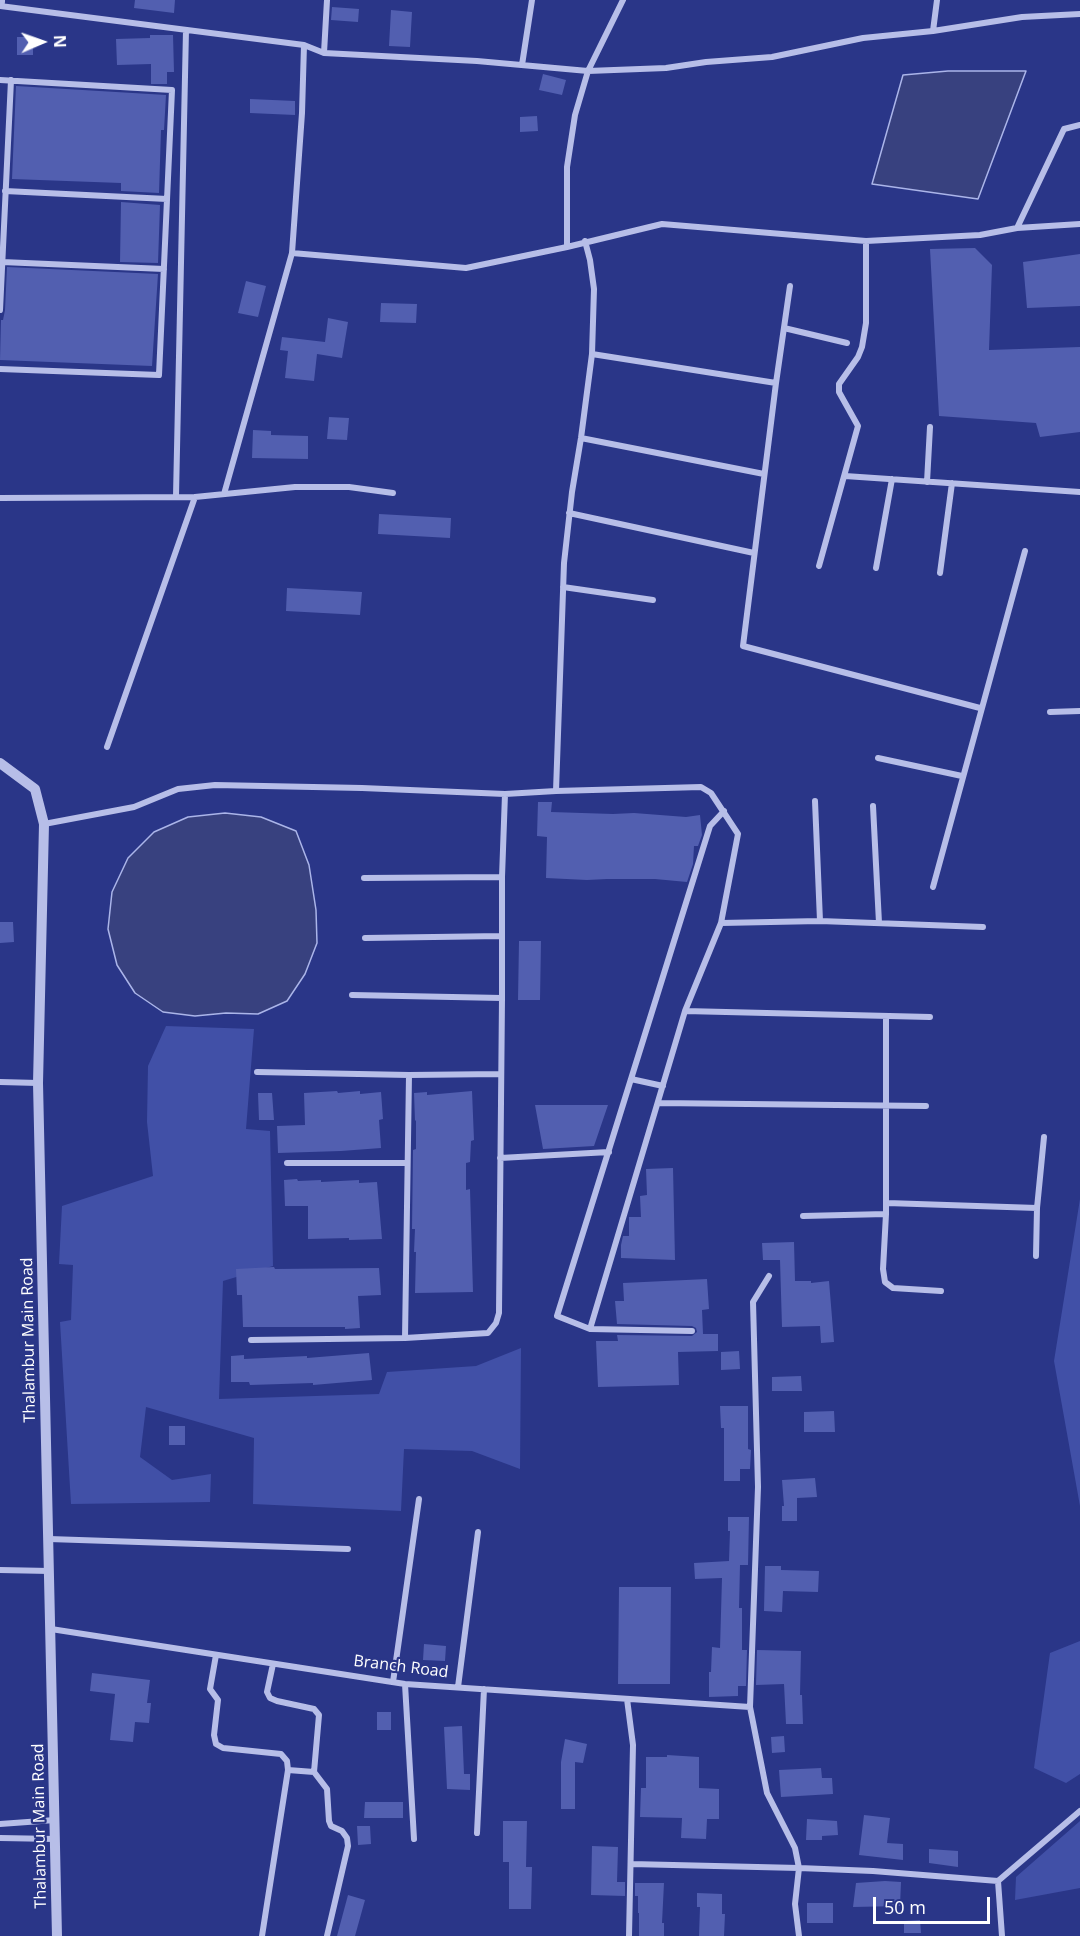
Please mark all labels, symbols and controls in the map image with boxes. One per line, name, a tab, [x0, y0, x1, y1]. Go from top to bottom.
north arrow	[12, 12, 72, 72]
text: N	[49, 34, 71, 48]
street label: Thalambur Main Road	[18, 1257, 40, 1423]
street label: Branch Road	[352, 1652, 450, 1682]
street label: Thalambur Main Road	[29, 1743, 51, 1909]
scale bar	[876, 1885, 993, 1923]
text: 50 m	[884, 1895, 926, 1919]

